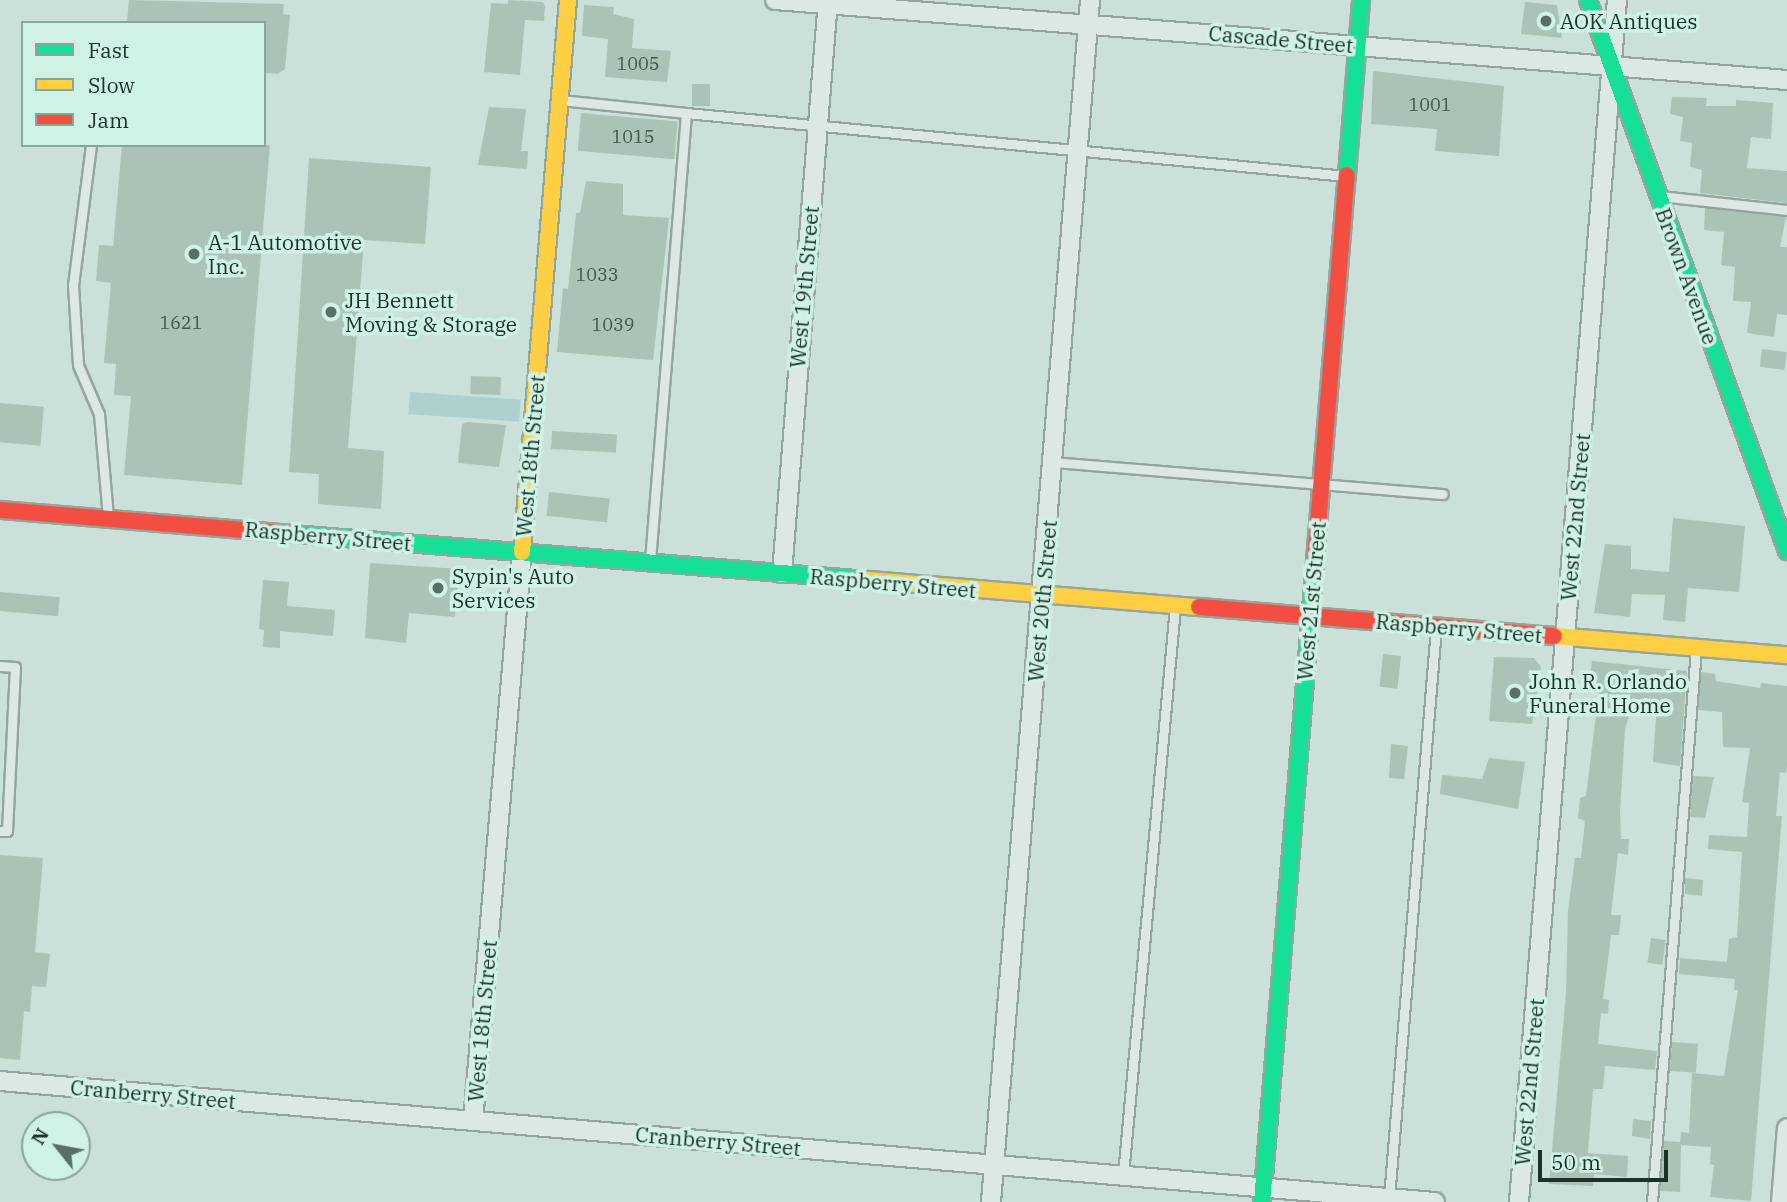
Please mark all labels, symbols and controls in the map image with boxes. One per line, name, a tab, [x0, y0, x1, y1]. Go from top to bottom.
place label: AOK Antiques	[1560, 8, 1698, 34]
marker: AOK Antiques	[1538, 13, 1554, 29]
street label: Cascade Street	[1208, 20, 1354, 58]
legend	[21, 21, 266, 147]
text: Fast	[88, 36, 129, 64]
house number: 1005	[616, 53, 660, 75]
text: Slow	[88, 71, 135, 99]
house number: 1001	[1408, 94, 1452, 116]
text: Jam	[88, 106, 129, 134]
house number: 1015	[611, 126, 655, 148]
street label: Brown Avenue	[1651, 204, 1723, 348]
street label: West 19th Street	[784, 205, 824, 369]
place label: A-1 Automotive Inc.	[208, 229, 362, 279]
marker: A-1 Automotive Inc.	[186, 246, 202, 262]
house number: 1033	[575, 264, 619, 286]
place label: JH Bennett Moving & Storage	[345, 287, 517, 337]
marker: JH Bennett Moving & Storage	[323, 304, 339, 320]
house number: 1621	[159, 312, 203, 334]
house number: 1039	[591, 314, 635, 336]
street label: West 18th Street	[510, 374, 550, 538]
street label: West 22nd Street	[1555, 432, 1595, 602]
street label: Raspberry Street	[244, 516, 412, 556]
street label: West 20th Street	[1022, 519, 1062, 683]
street label: West 21st Street	[1291, 520, 1331, 682]
place label: Sypin's Auto Services	[452, 563, 574, 613]
street label: Raspberry Street	[809, 563, 977, 603]
marker: Sypin's Auto Services	[430, 580, 446, 596]
street label: Raspberry Street	[1375, 608, 1543, 648]
place label: John R. Orlando Funeral Home	[1529, 668, 1687, 718]
marker: John R. Orlando Funeral Home	[1507, 685, 1523, 701]
street label: West 18th Street	[462, 939, 502, 1103]
street label: West 22nd Street	[1509, 997, 1549, 1167]
street label: Cranberry Street	[69, 1074, 237, 1114]
north arrow	[21, 1111, 91, 1181]
street label: Cranberry Street	[634, 1121, 802, 1161]
text: N	[26, 1124, 54, 1149]
scale bar	[1542, 1136, 1672, 1180]
text: 50 m	[1551, 1148, 1601, 1176]

